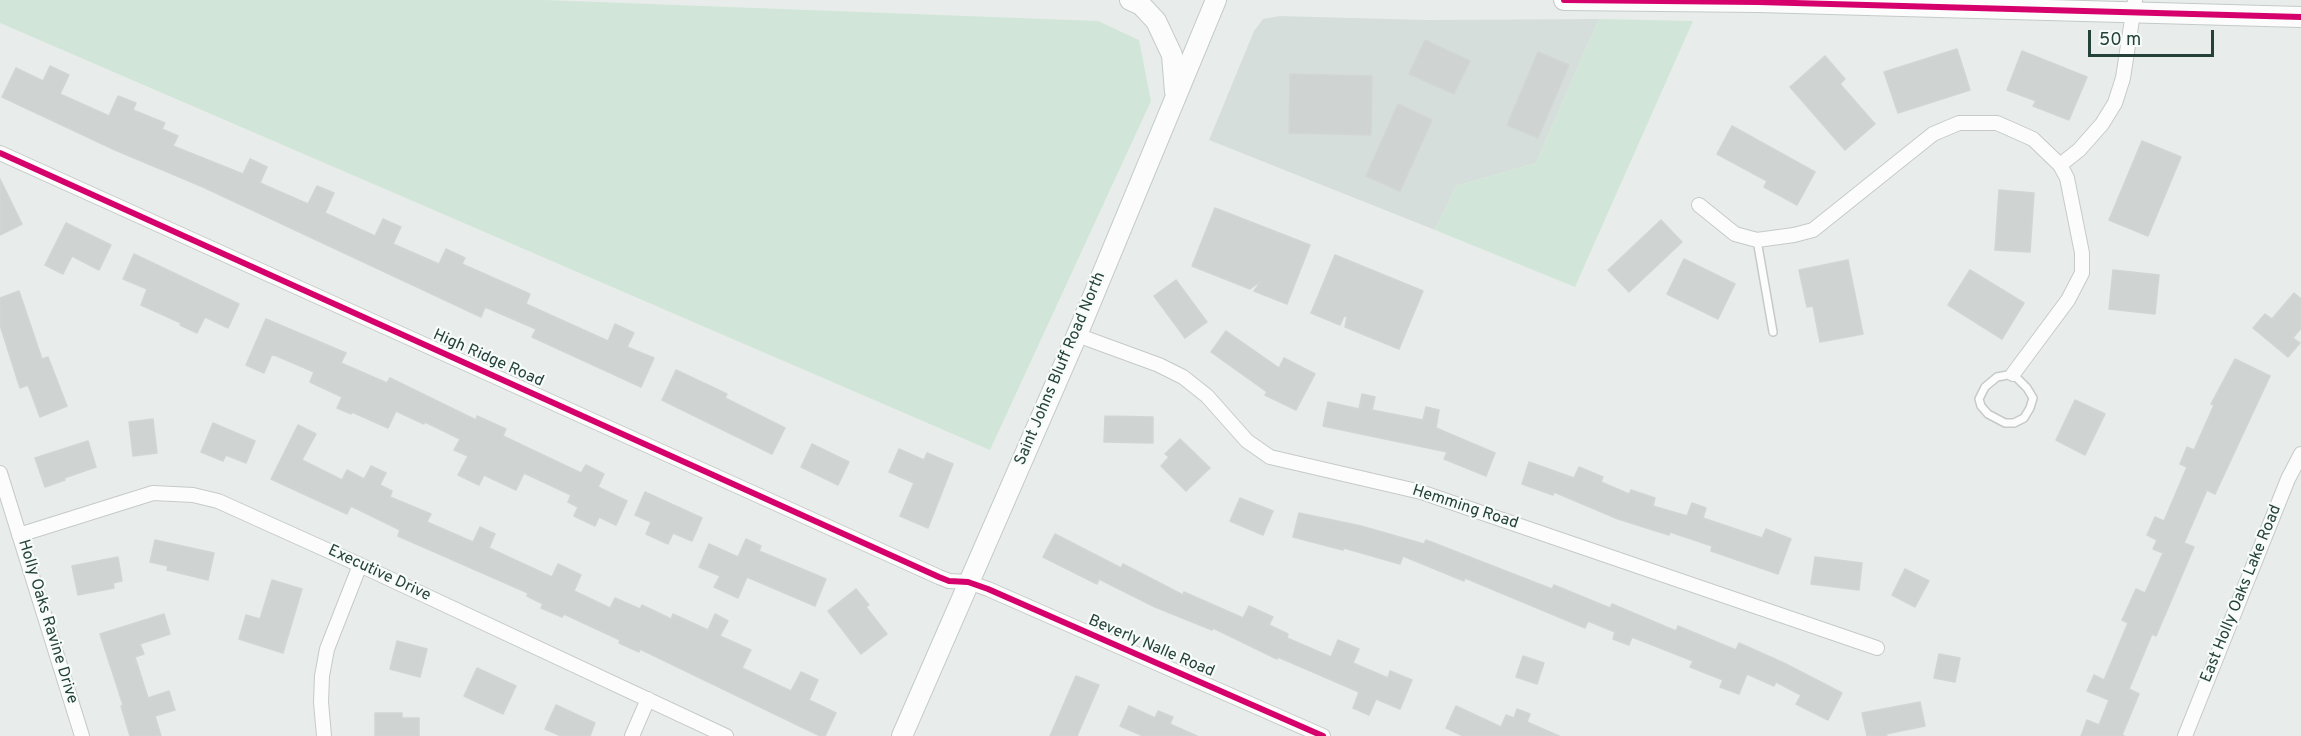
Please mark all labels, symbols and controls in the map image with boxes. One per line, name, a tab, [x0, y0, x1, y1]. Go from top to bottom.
scale bar	[2091, 18, 2217, 56]
text: 50 m	[2099, 29, 2141, 52]
street label: Saint Johns Bluff Road North	[1011, 269, 1111, 469]
street label: High Ridge Road	[430, 326, 546, 392]
street label: Hemming Road	[1410, 482, 1520, 534]
street label: East Holly Oaks Lake Road	[2198, 502, 2286, 686]
street label: Holly Oaks Ravine Drive	[13, 538, 81, 706]
street label: Executive Drive	[325, 542, 433, 606]
street label: Beverly Nalle Road	[1085, 612, 1217, 682]

